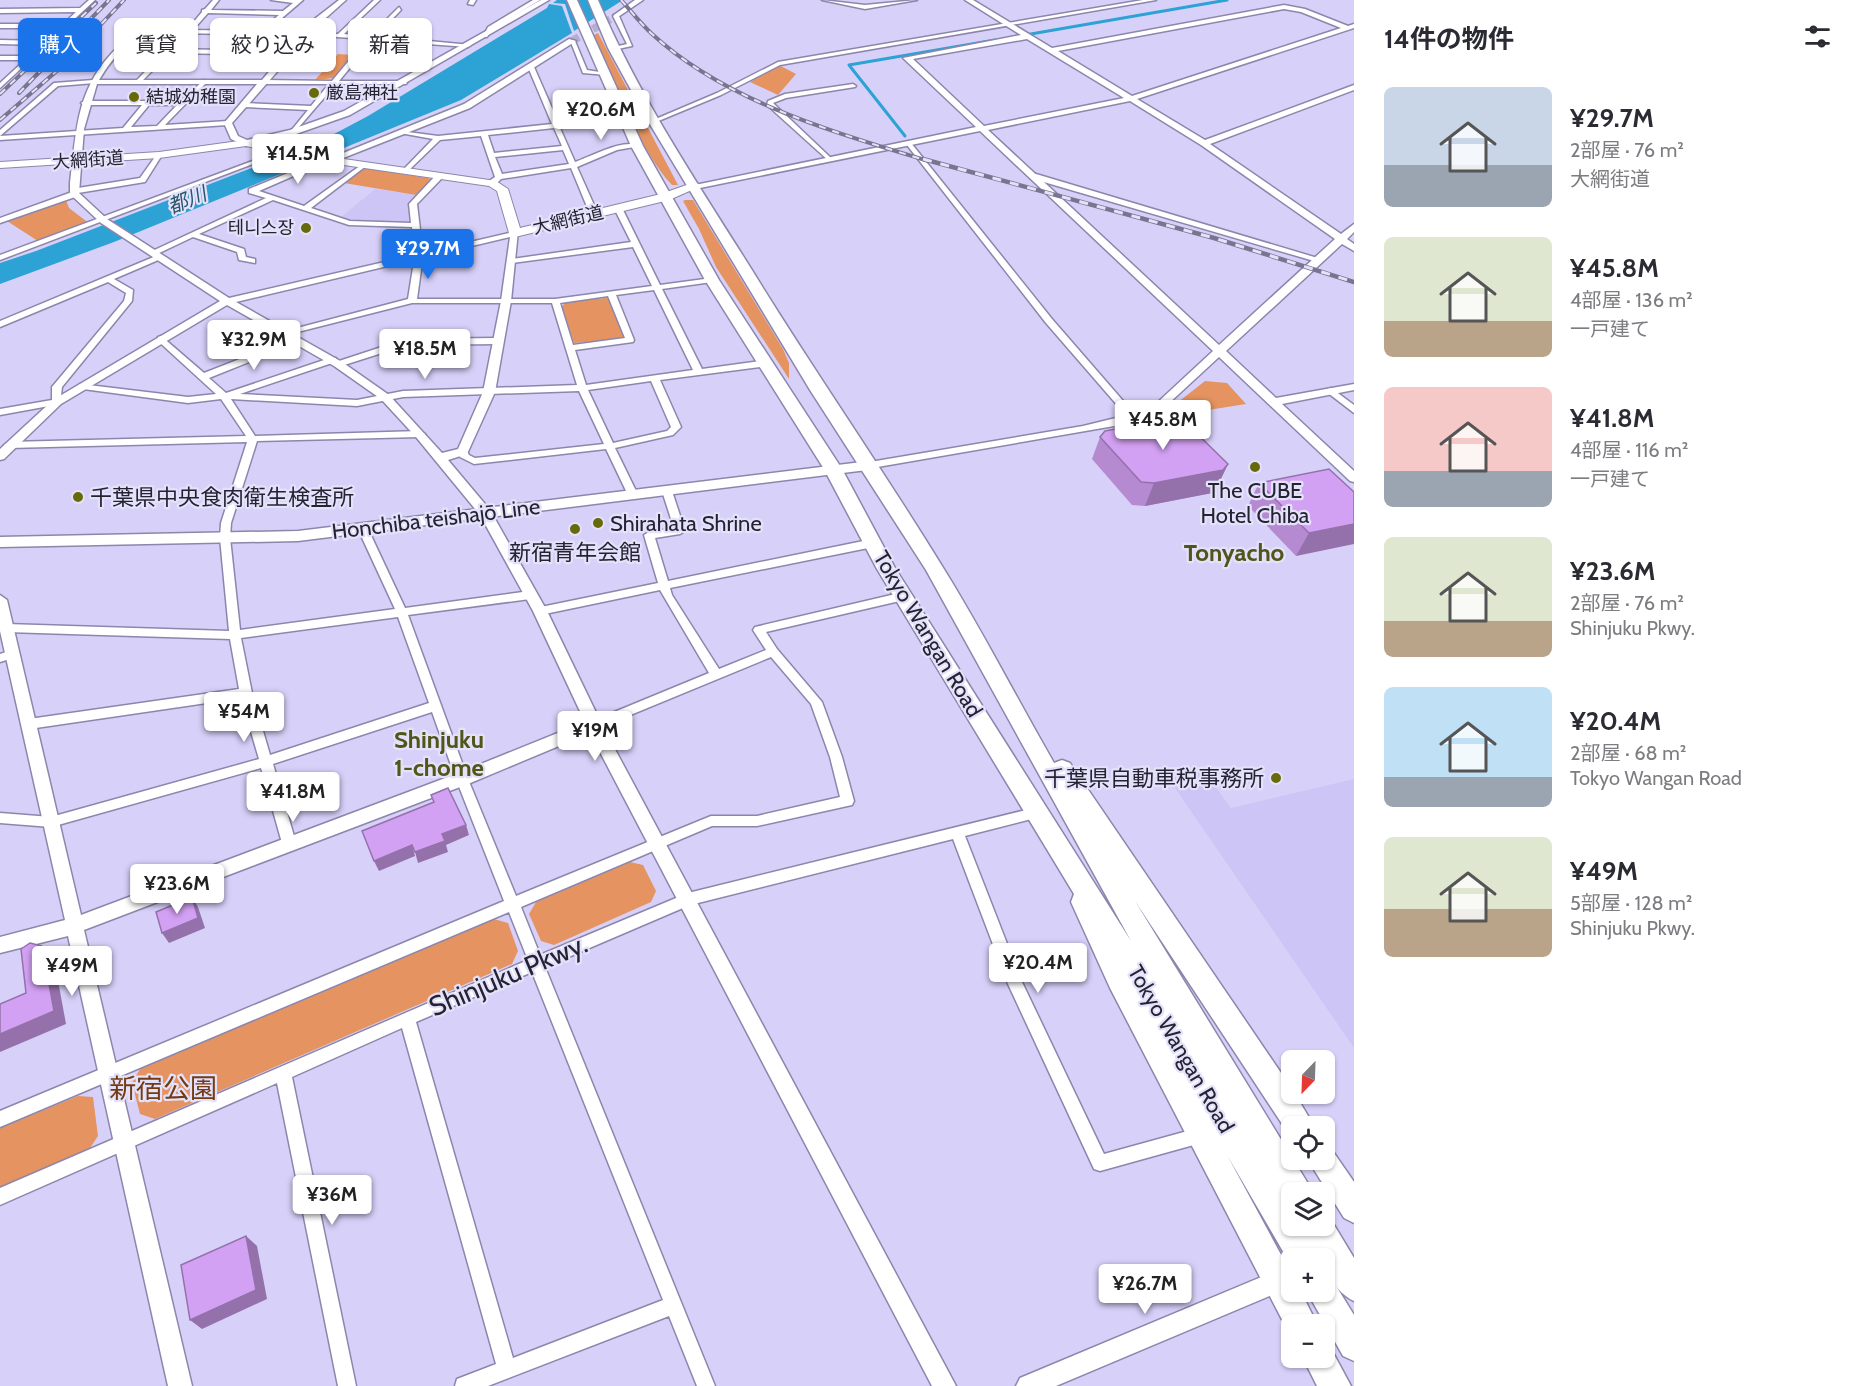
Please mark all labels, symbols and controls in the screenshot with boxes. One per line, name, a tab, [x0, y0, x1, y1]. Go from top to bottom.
chip: 購入	[18, 18, 102, 72]
chip: 賃貸	[114, 18, 198, 72]
chip: 絞り込み	[210, 18, 336, 72]
chip: 新着	[348, 18, 432, 72]
icon: filters	[1801, 20, 1834, 53]
text: 14件の物件	[1384, 23, 1514, 55]
place label: 厳島神社	[326, 82, 398, 104]
place label: 結城幼稚園	[146, 86, 236, 108]
marker: 厳島神社	[307, 86, 321, 100]
marker: 結城幼稚園	[127, 90, 141, 104]
pin: ¥20.6M	[552, 90, 650, 141]
text: ¥20.6M	[567, 97, 635, 121]
text: ¥29.7M	[1570, 102, 1654, 134]
icon: home	[1432, 111, 1504, 183]
pin: ¥14.5M	[249, 134, 347, 185]
text: 2部屋 · 76 m²	[1570, 138, 1684, 162]
text: ¥14.5M	[266, 141, 330, 165]
street label: 大網街道	[51, 147, 125, 173]
text: 大網街道	[1570, 167, 1650, 191]
water label: 都川	[164, 181, 212, 219]
street label: 大網街道	[530, 201, 606, 239]
place label: 테니스장	[228, 217, 294, 239]
marker: 테니스장	[299, 221, 313, 235]
pin: ¥29.7M	[379, 229, 477, 280]
text: ¥29.7M	[396, 236, 460, 260]
text: ¥45.8M	[1570, 252, 1659, 284]
icon: home	[1432, 261, 1504, 333]
text: 4部屋 · 136 m²	[1570, 288, 1693, 312]
text: 一戸建て	[1570, 317, 1650, 341]
pin: ¥32.9M	[205, 320, 303, 371]
text: ¥32.9M	[221, 327, 287, 351]
pin: ¥18.5M	[376, 329, 474, 380]
text: ¥18.5M	[393, 336, 457, 360]
pin: ¥45.8M	[1114, 400, 1212, 451]
text: ¥41.8M	[1570, 402, 1654, 434]
text: ¥45.8M	[1129, 407, 1197, 431]
icon: home	[1432, 411, 1504, 483]
text: 4部屋 · 116 m²	[1570, 438, 1688, 462]
marker: The CUBE Hotel Chiba	[1248, 460, 1262, 474]
text: 一戸建て	[1570, 467, 1650, 491]
place label: The CUBE Hotel Chiba	[1201, 477, 1310, 529]
place label: 千葉県中央食肉衛生検査所	[90, 484, 354, 511]
marker: 千葉県中央食肉衛生検査所	[71, 490, 85, 504]
street label: Honchiba teishajō Line	[330, 493, 542, 545]
place label: Shirahata Shrine	[610, 510, 762, 537]
marker: Shirahata Shrine	[591, 516, 605, 530]
marker: 新宿青年会館	[568, 522, 582, 536]
district label: Tonyacho	[1184, 538, 1285, 567]
place label: 新宿青年会館	[509, 539, 641, 566]
street label: Tokyo Wangan Road	[868, 546, 988, 722]
text: ¥23.6M	[1570, 555, 1656, 587]
icon: home	[1432, 561, 1504, 633]
text: 2部屋 · 76 m²	[1570, 591, 1684, 615]
text: Shinjuku Pkwy.	[1570, 616, 1695, 640]
pin: ¥54M	[208, 692, 280, 743]
text: ¥54M	[218, 699, 270, 723]
text: ¥20.4M	[1570, 705, 1661, 737]
pin: ¥19M	[559, 711, 631, 762]
icon: home	[1432, 711, 1504, 783]
text: ¥19M	[571, 718, 619, 742]
district label: Shinjuku 1-chome	[394, 725, 484, 782]
text: 2部屋 · 68 m²	[1570, 741, 1686, 765]
place label: 千葉県自動車税事務所	[1044, 765, 1264, 792]
text: Tokyo Wangan Road	[1570, 766, 1742, 790]
marker: 千葉県自動車税事務所	[1269, 771, 1283, 785]
pin: ¥41.8M	[244, 772, 342, 823]
text: ¥41.8M	[261, 779, 325, 803]
text: ¥49M	[1570, 855, 1638, 887]
icon: home	[1432, 861, 1504, 933]
pin: ¥23.6M	[128, 864, 226, 915]
text: ¥23.6M	[144, 871, 210, 895]
text: 5部屋 · 128 m²	[1570, 891, 1692, 915]
text: Shinjuku Pkwy.	[1570, 916, 1695, 940]
street label: Shinjuku Pkwy.	[424, 927, 592, 1023]
pin: ¥20.4M	[989, 943, 1087, 994]
pin: ¥49M	[36, 946, 108, 997]
text: ¥20.4M	[1003, 950, 1073, 974]
text: ¥49M	[46, 953, 98, 977]
street label: Tokyo Wangan Road	[1122, 960, 1240, 1138]
north arrow	[1281, 1050, 1335, 1104]
map controls	[1281, 1050, 1335, 1368]
park label: 新宿公園	[109, 1072, 217, 1105]
button: locate	[1281, 1116, 1335, 1170]
pin: ¥36M	[296, 1175, 368, 1226]
text: ¥36M	[307, 1182, 357, 1206]
button: layers	[1281, 1182, 1335, 1236]
button: +	[1281, 1248, 1335, 1302]
pin: ¥26.7M	[1096, 1264, 1194, 1315]
text: ¥26.7M	[1113, 1271, 1177, 1295]
button: −	[1281, 1314, 1335, 1368]

